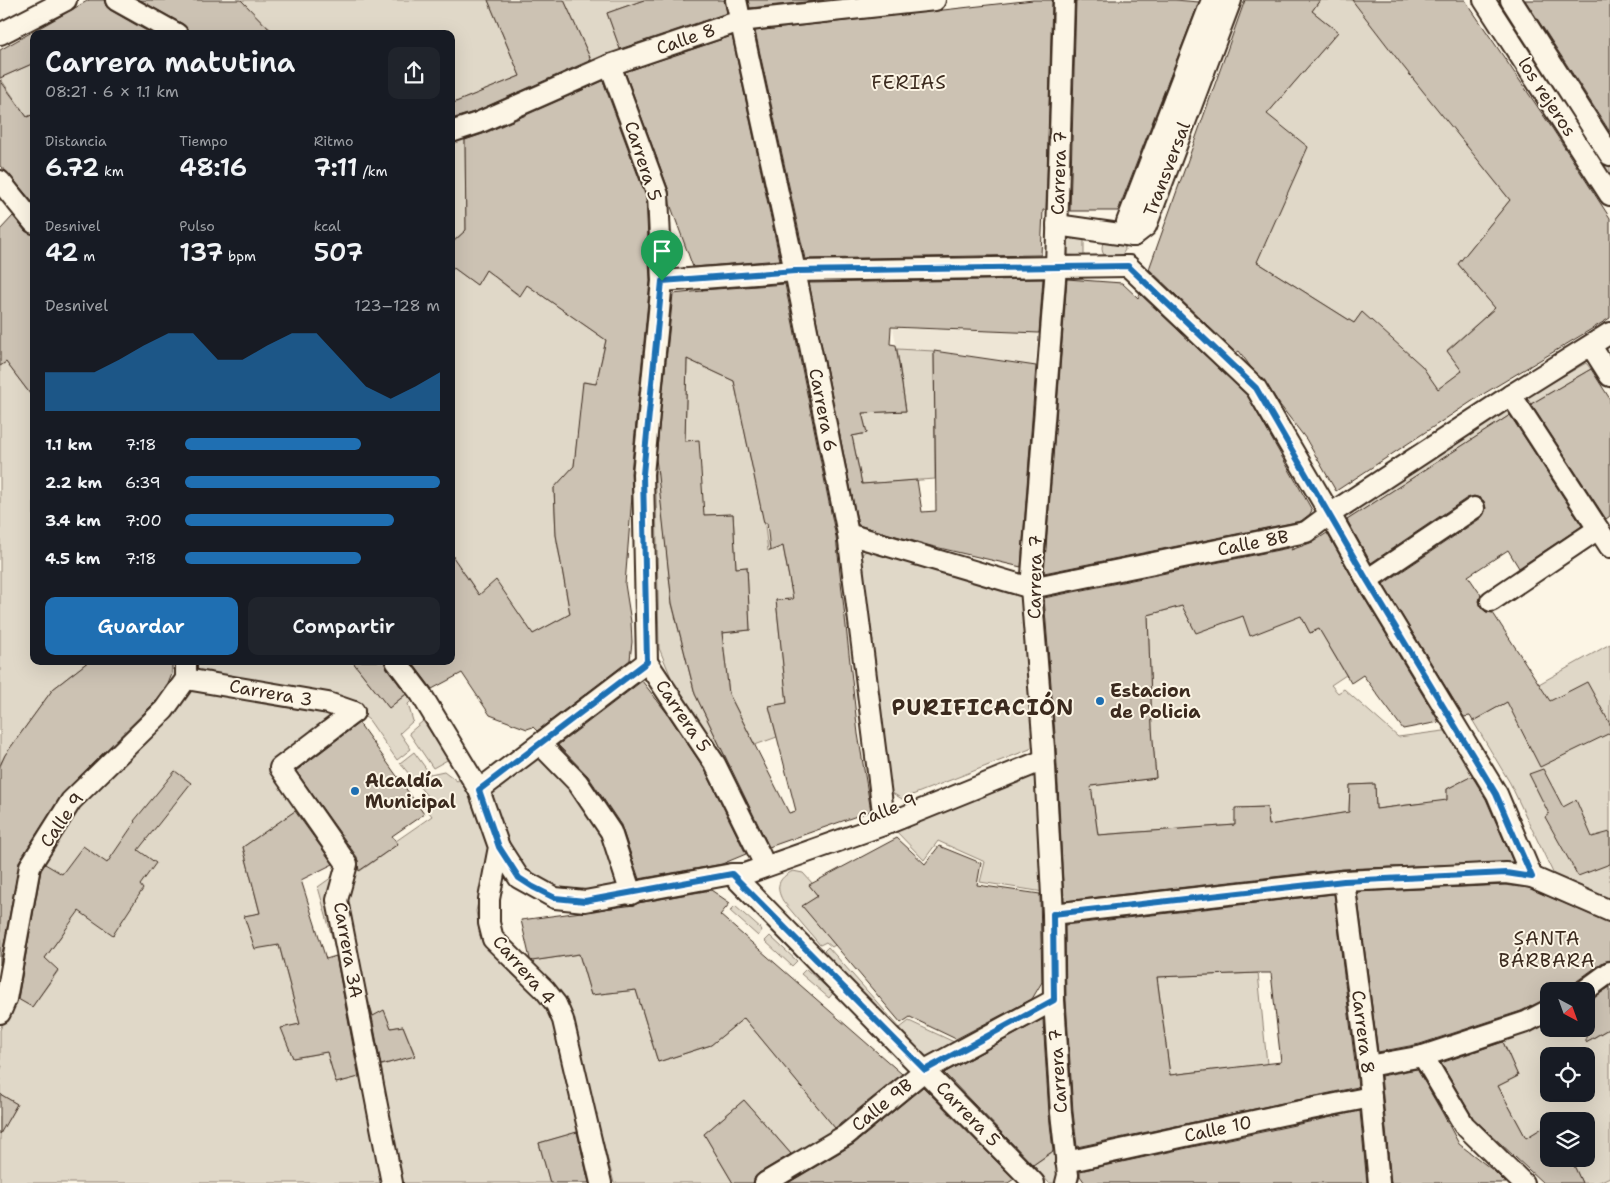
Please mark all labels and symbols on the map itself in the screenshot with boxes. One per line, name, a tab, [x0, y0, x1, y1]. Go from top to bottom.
street label: Calle 8	[653, 18, 719, 60]
street label: los rejeros	[1512, 53, 1582, 141]
district label: FERIAS	[871, 70, 947, 95]
street label: Carrera 5	[619, 118, 667, 204]
street label: Transversal	[1138, 118, 1196, 220]
street label: Carrera 7	[1046, 130, 1072, 216]
pin	[641, 230, 683, 281]
street label: Carrera 6	[803, 366, 843, 454]
street label: Calle 8B	[1215, 524, 1291, 562]
street label: Carrera 7	[1022, 535, 1048, 619]
street label: Carrera 3	[227, 674, 315, 712]
street label: Carrera 5	[650, 675, 716, 757]
place label: Estacion de Policia	[1110, 679, 1201, 724]
district label: PURIFICACIÓN	[892, 691, 1074, 722]
marker: Estacion de Policia	[1094, 695, 1106, 707]
place label: Alcaldía Municipal	[365, 769, 456, 814]
marker: Alcaldía Municipal	[349, 785, 361, 797]
street label: Calle 9	[35, 788, 89, 852]
street label: Calle 9	[854, 788, 920, 832]
street label: Carrera 3A	[328, 900, 368, 1000]
district label: SANTA BÁRBARA	[1499, 926, 1595, 973]
street label: Carrera 4	[487, 930, 561, 1010]
north arrow	[1540, 982, 1595, 1038]
street label: Carrera 8	[1346, 989, 1380, 1075]
street label: Carrera 7	[1043, 1028, 1073, 1114]
street label: Calle 9B	[846, 1073, 918, 1137]
street label: Carrera 5	[931, 1076, 1005, 1152]
street label: Calle 10	[1182, 1110, 1254, 1148]

